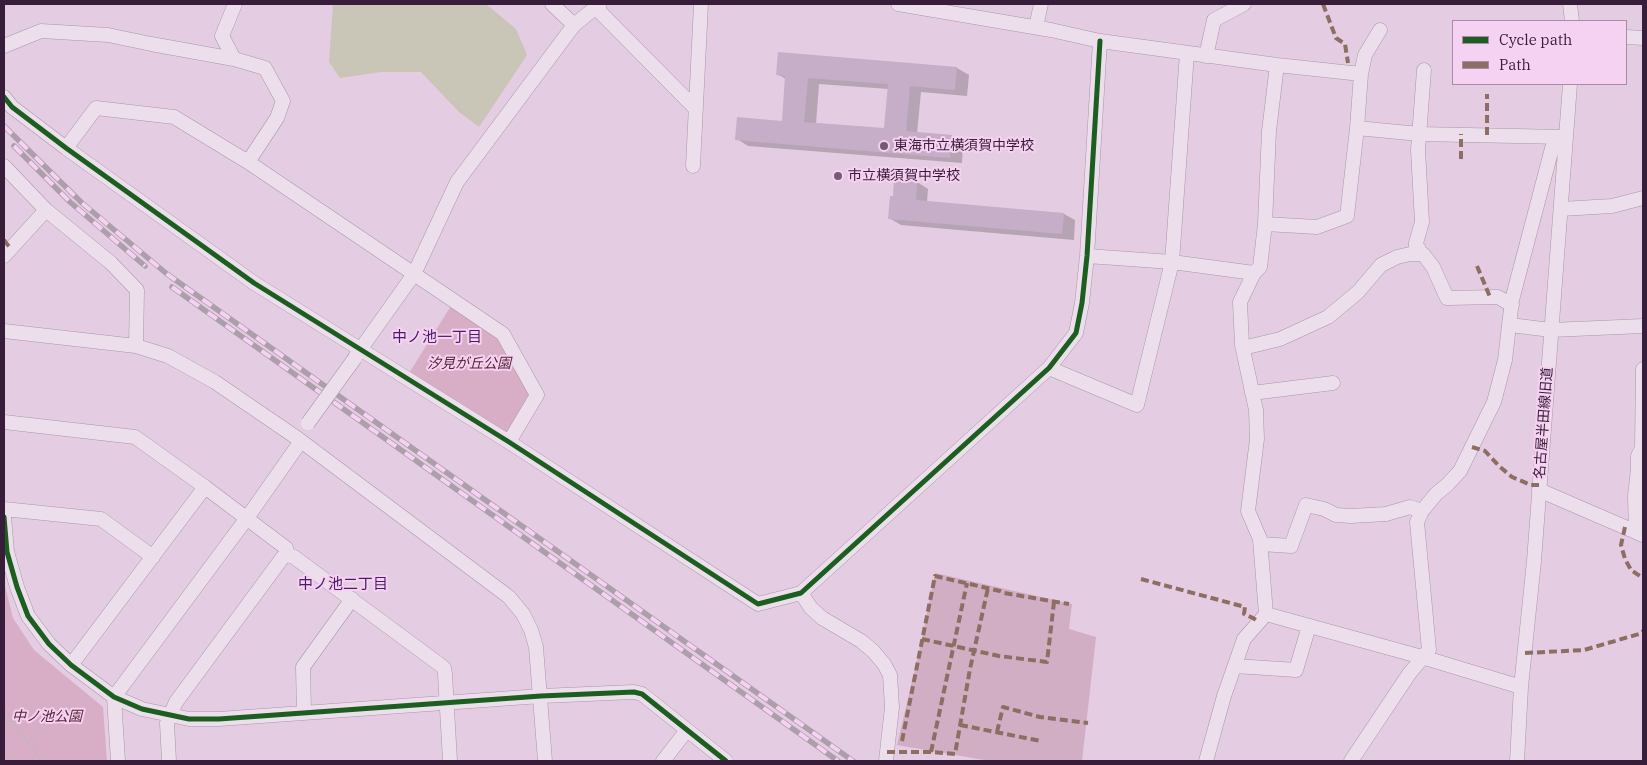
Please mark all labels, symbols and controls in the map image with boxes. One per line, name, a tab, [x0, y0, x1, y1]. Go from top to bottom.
legend	[1452, 20, 1627, 85]
text: Cycle path	[1499, 30, 1572, 49]
text: Path	[1499, 55, 1531, 74]
place label: 東海市立横須賀中学校	[894, 138, 1034, 154]
marker: 東海市立横須賀中学校	[878, 140, 890, 152]
place label: 市立横須賀中学校	[848, 168, 960, 184]
marker: 市立横須賀中学校	[832, 170, 844, 182]
district label: 中ノ池一丁目	[392, 329, 482, 347]
park label: 汐見が丘公園	[427, 356, 511, 372]
street label: 名古屋半田線旧道	[1532, 367, 1556, 479]
district label: 中ノ池二丁目	[298, 576, 388, 594]
park label: 中ノ池公園	[12, 709, 82, 725]

